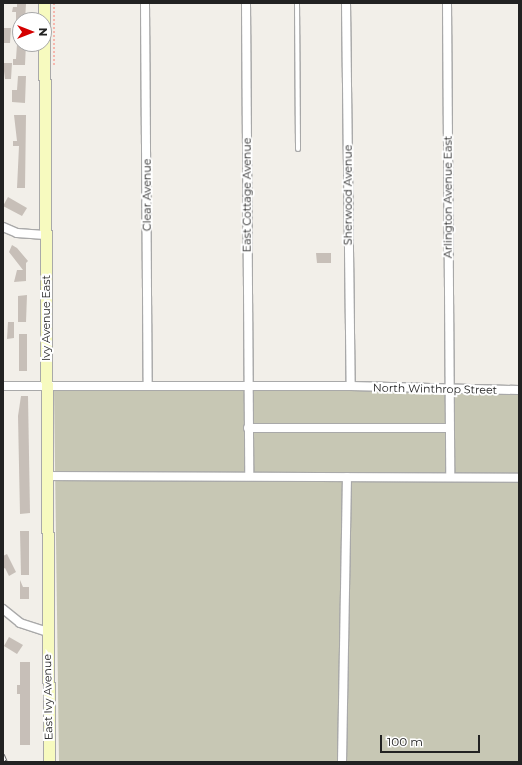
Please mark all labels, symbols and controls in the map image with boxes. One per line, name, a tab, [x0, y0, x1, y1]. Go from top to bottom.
north arrow	[12, 12, 52, 52]
text: N	[36, 28, 50, 36]
street label: Arlington Avenue East	[441, 136, 455, 258]
street label: East Cottage Avenue	[240, 138, 254, 252]
street label: Sherwood Avenue	[341, 145, 355, 245]
street label: Clear Avenue	[140, 159, 154, 231]
street label: Ivy Avenue East	[39, 275, 53, 361]
street label: North Winthrop Street	[373, 381, 497, 397]
street label: East Ivy Avenue	[41, 654, 55, 740]
scale bar	[382, 727, 482, 753]
text: 100 m	[387, 734, 423, 749]

